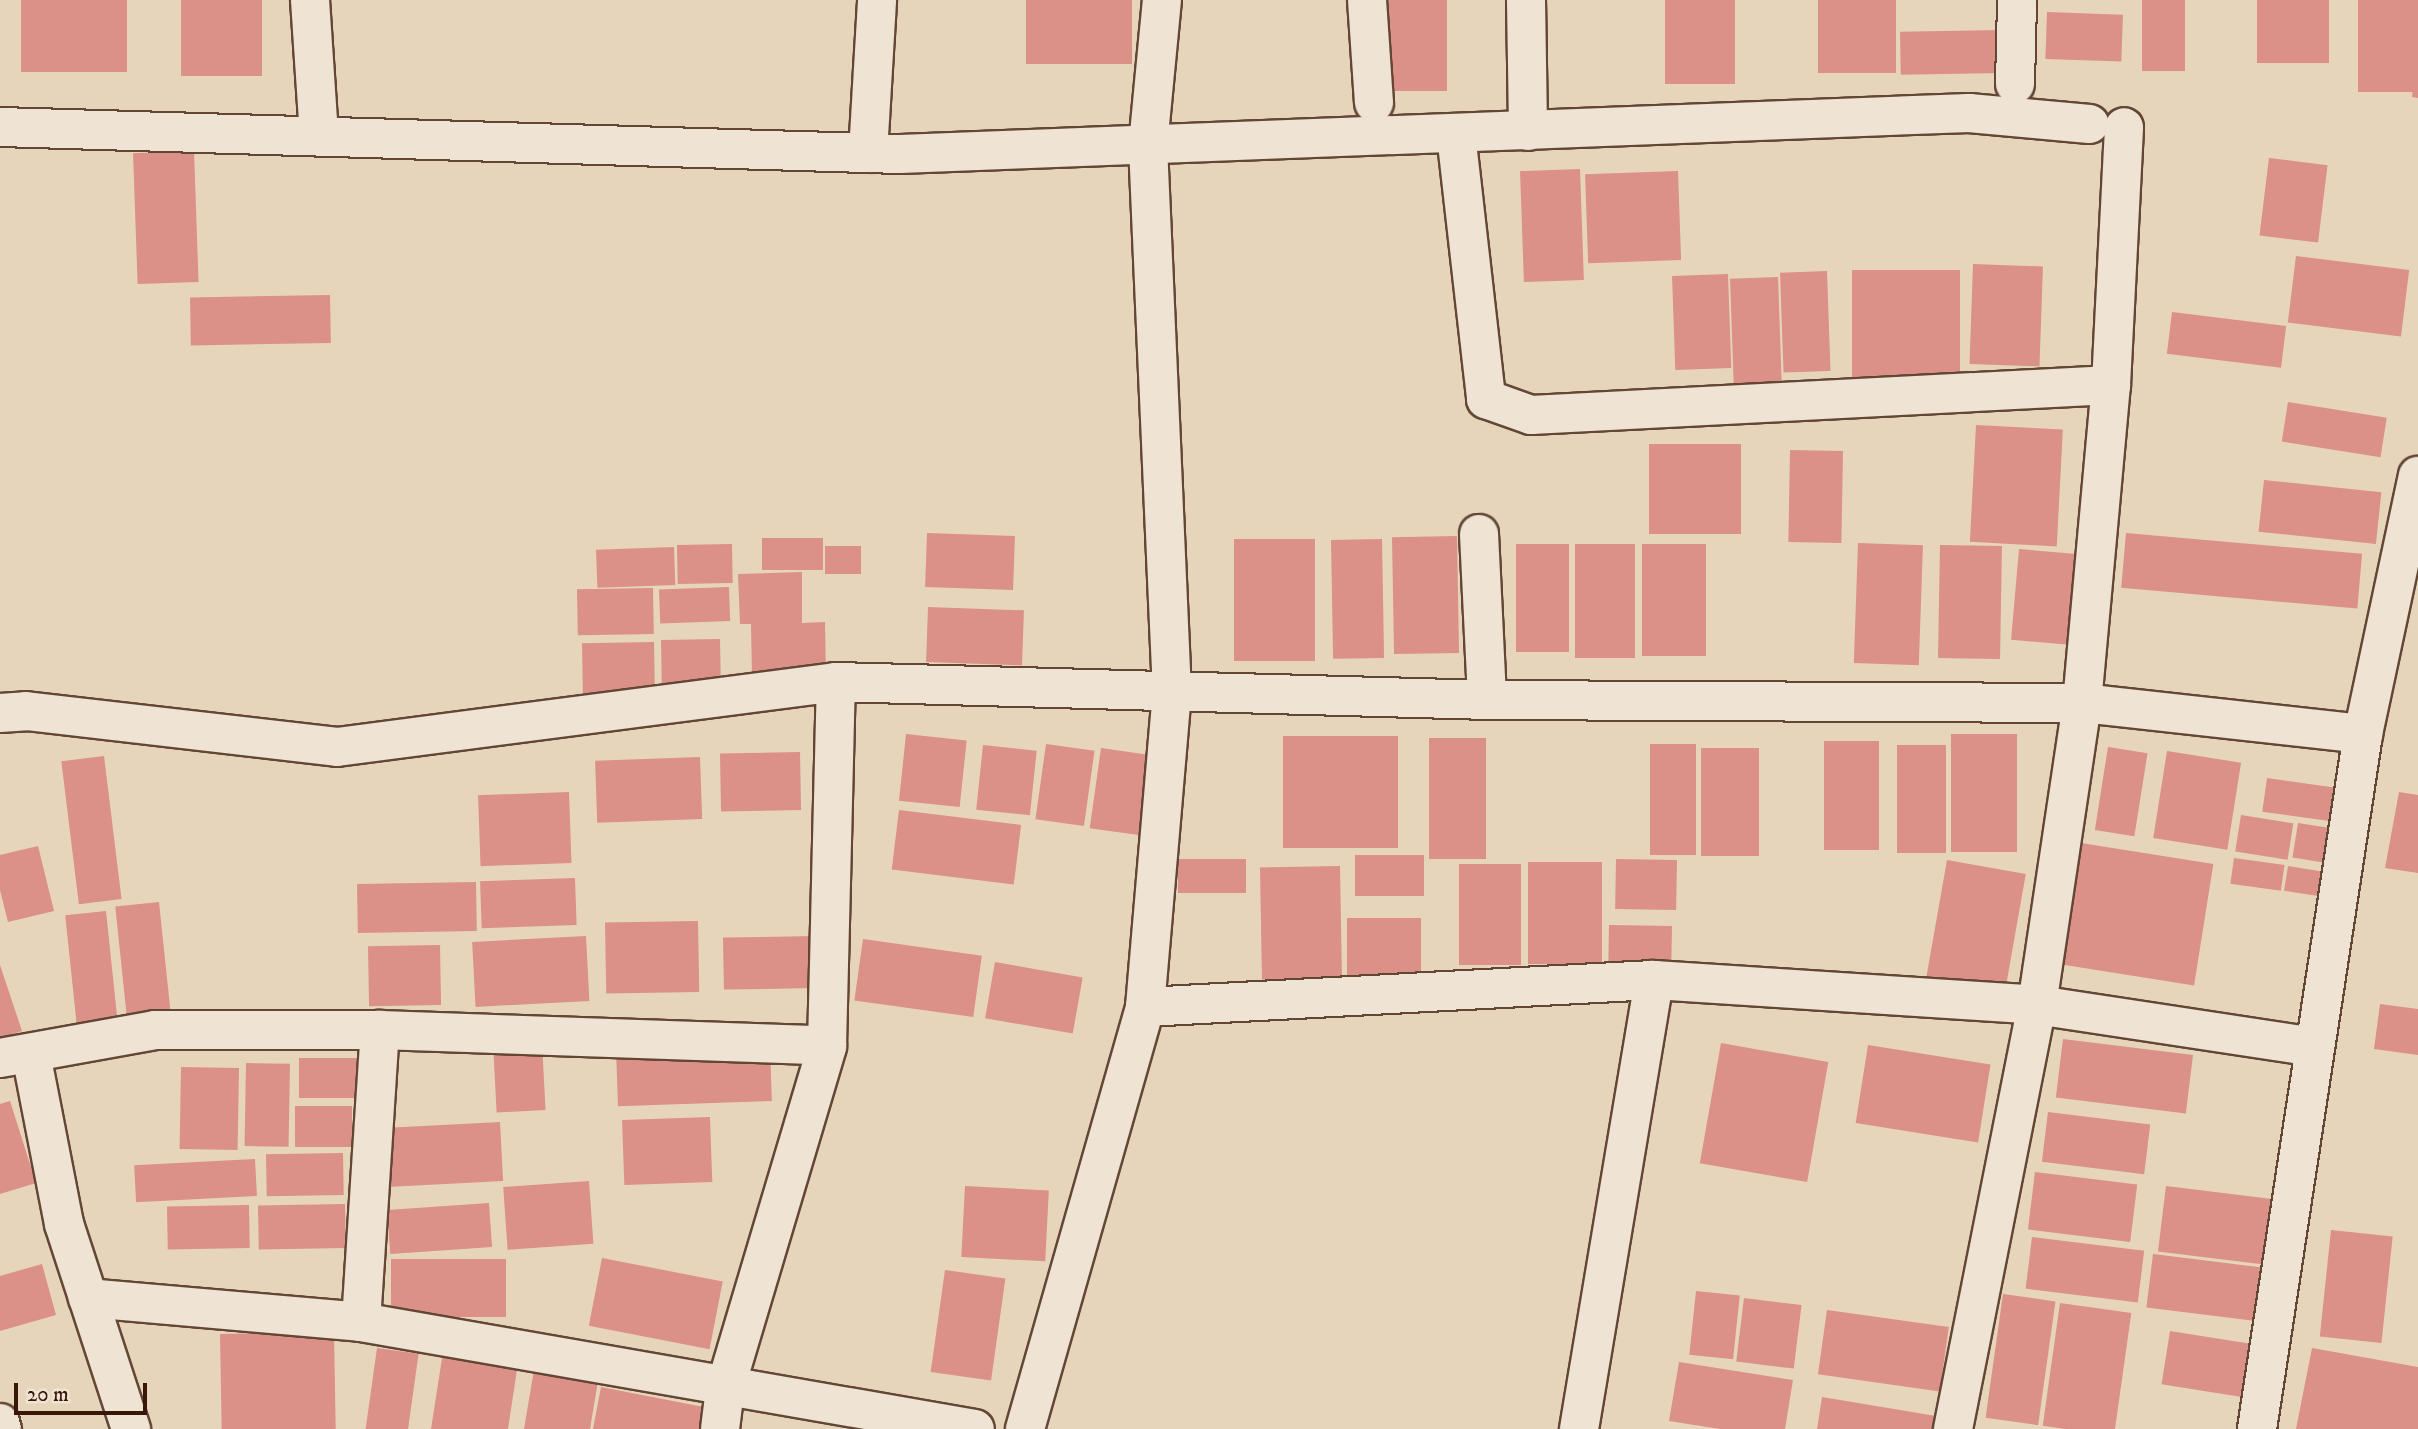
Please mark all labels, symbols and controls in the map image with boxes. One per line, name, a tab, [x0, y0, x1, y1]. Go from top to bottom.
scale bar	[18, 1370, 150, 1414]
text: 20 m	[27, 1382, 69, 1408]

